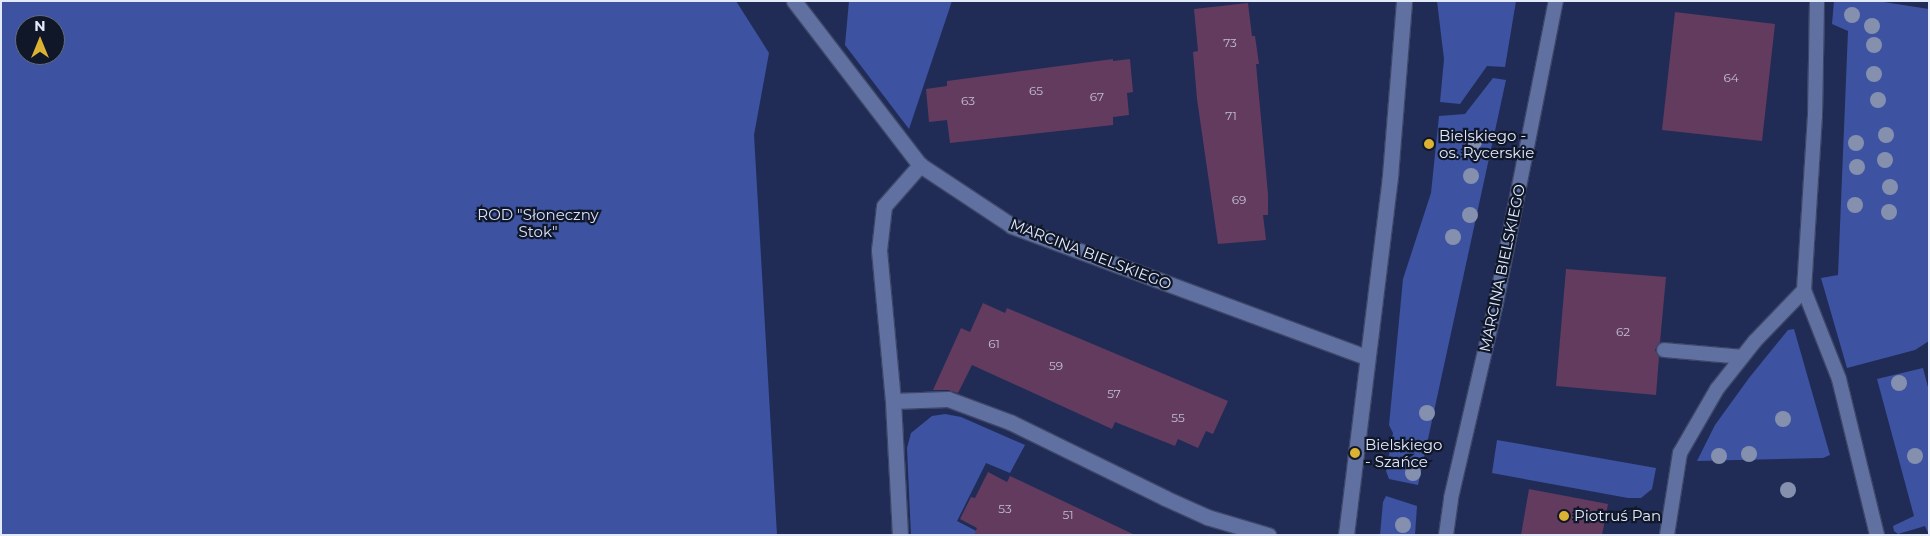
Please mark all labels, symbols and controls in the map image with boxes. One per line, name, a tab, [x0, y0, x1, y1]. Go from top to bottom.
north arrow	[15, 15, 65, 65]
text: N	[34, 17, 46, 35]
house number: 73	[1223, 36, 1237, 50]
house number: 64	[1723, 71, 1739, 85]
house number: 65	[1029, 84, 1043, 98]
house number: 67	[1090, 90, 1104, 104]
house number: 63	[961, 94, 975, 108]
house number: 71	[1225, 109, 1237, 123]
place label: Bielskiego - os. Rycerskie	[1439, 126, 1534, 161]
marker: Bielskiego - os. Rycerskie	[1423, 138, 1435, 150]
street label: MARCINA BIELSKIEGO	[1475, 182, 1529, 354]
house number: 69	[1232, 193, 1246, 207]
park label: ROD "Słoneczny Stok"	[477, 205, 599, 240]
street label: MARCINA BIELSKIEGO	[1008, 215, 1174, 293]
house number: 62	[1616, 325, 1630, 339]
house number: 61	[988, 337, 1000, 351]
house number: 59	[1049, 359, 1063, 373]
house number: 57	[1107, 387, 1121, 401]
house number: 55	[1171, 411, 1185, 425]
place label: Bielskiego - Szańce	[1365, 435, 1443, 470]
marker: Bielskiego - Szańce	[1349, 447, 1361, 459]
house number: 53	[998, 502, 1012, 516]
place label: Piotruś Pan	[1574, 507, 1661, 525]
house number: 51	[1062, 508, 1074, 522]
marker: Piotruś Pan	[1558, 510, 1570, 522]

